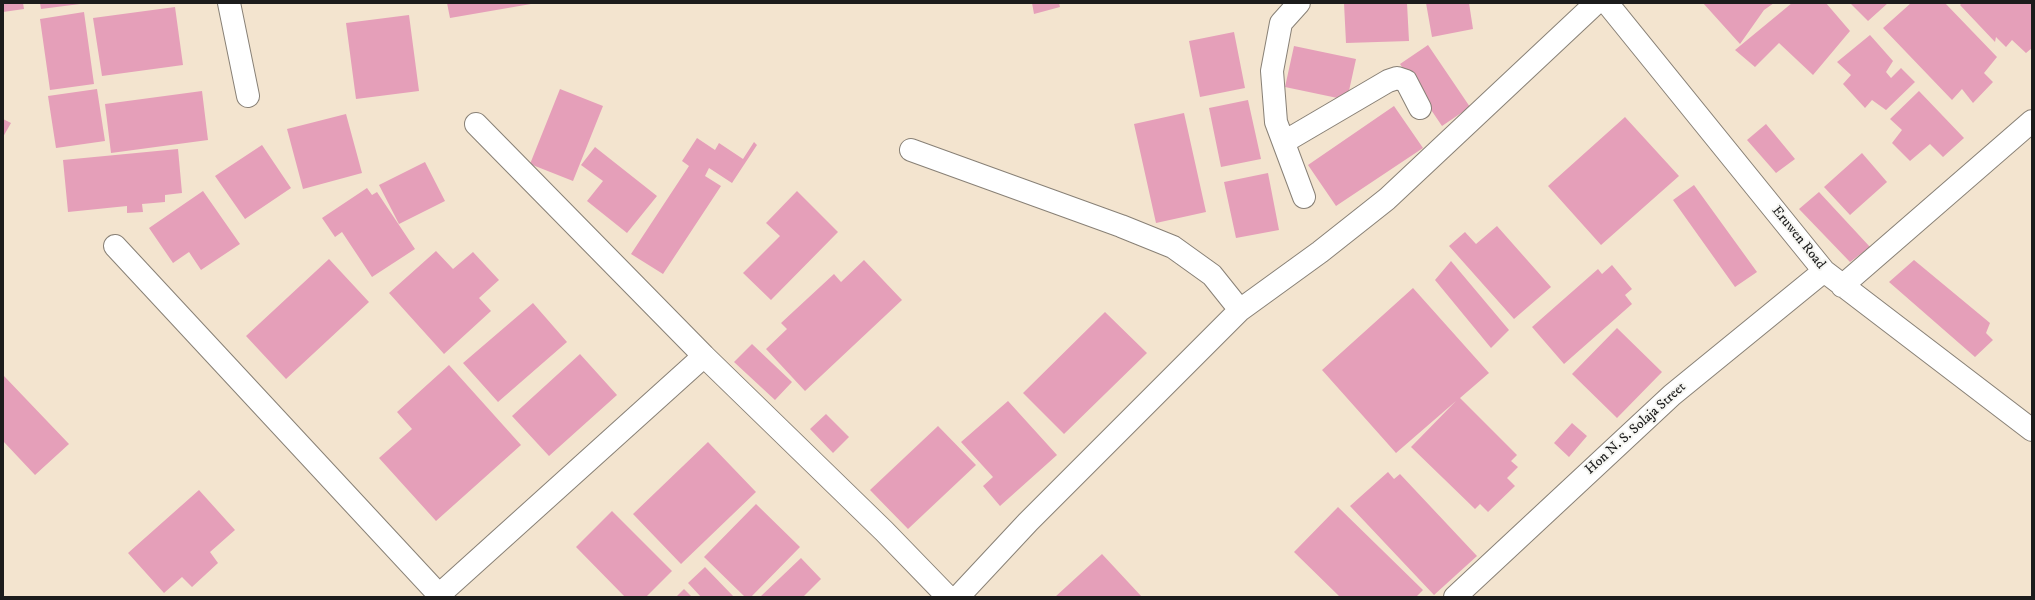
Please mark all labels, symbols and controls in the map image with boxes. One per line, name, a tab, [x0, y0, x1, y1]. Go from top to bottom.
street label: Eruwen Road	[1768, 203, 1828, 273]
street label: Hon N. S. Solaja Street	[1582, 379, 1690, 479]

